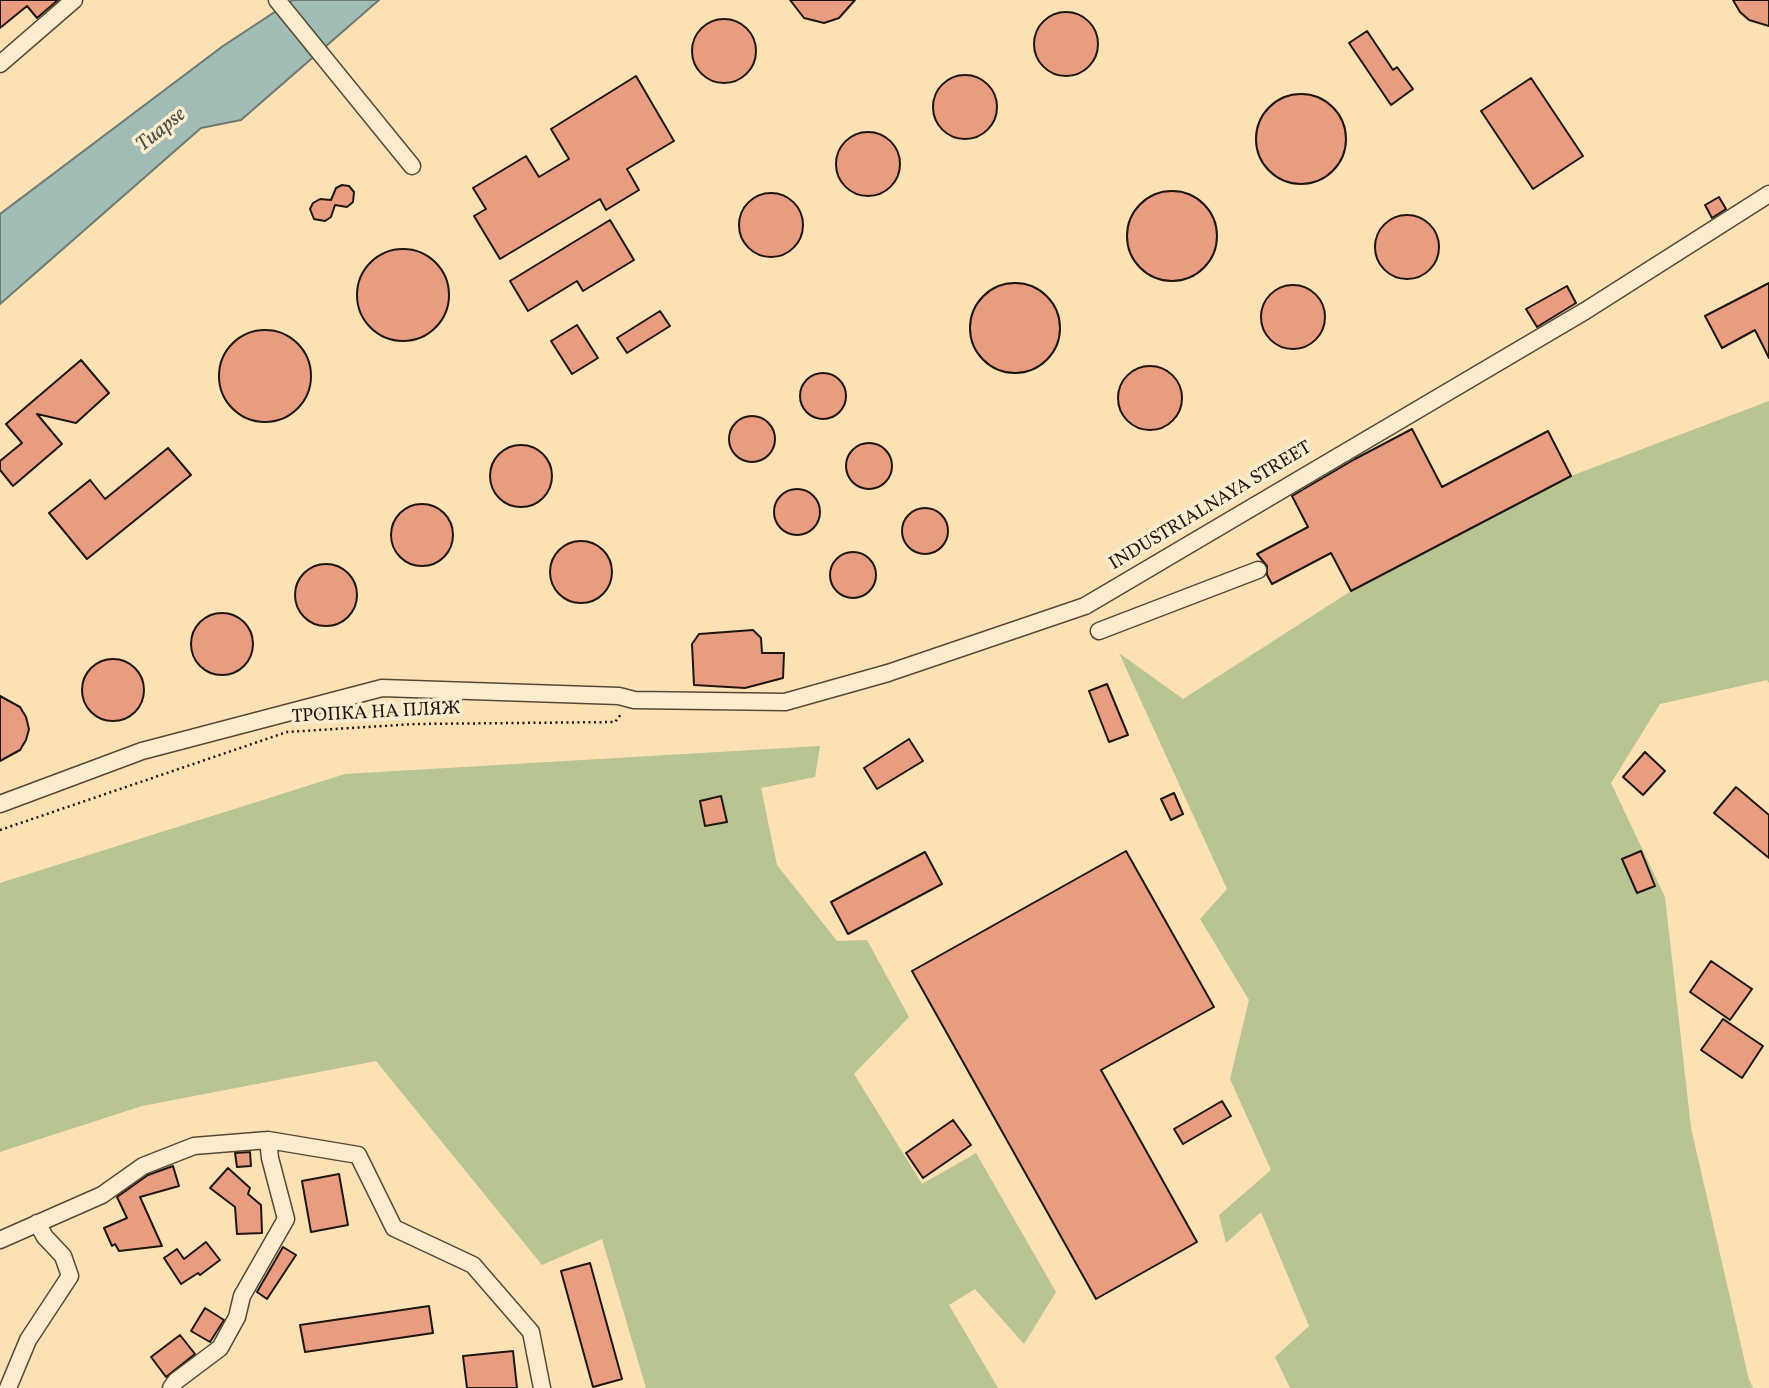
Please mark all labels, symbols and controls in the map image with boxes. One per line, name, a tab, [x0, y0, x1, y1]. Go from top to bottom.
water label: Tuapse	[132, 103, 192, 159]
street label: INDUSTRIALNAYA STREET	[1106, 438, 1316, 576]
street label: ТРОПКА НА ПЛЯЖ	[291, 698, 461, 730]

